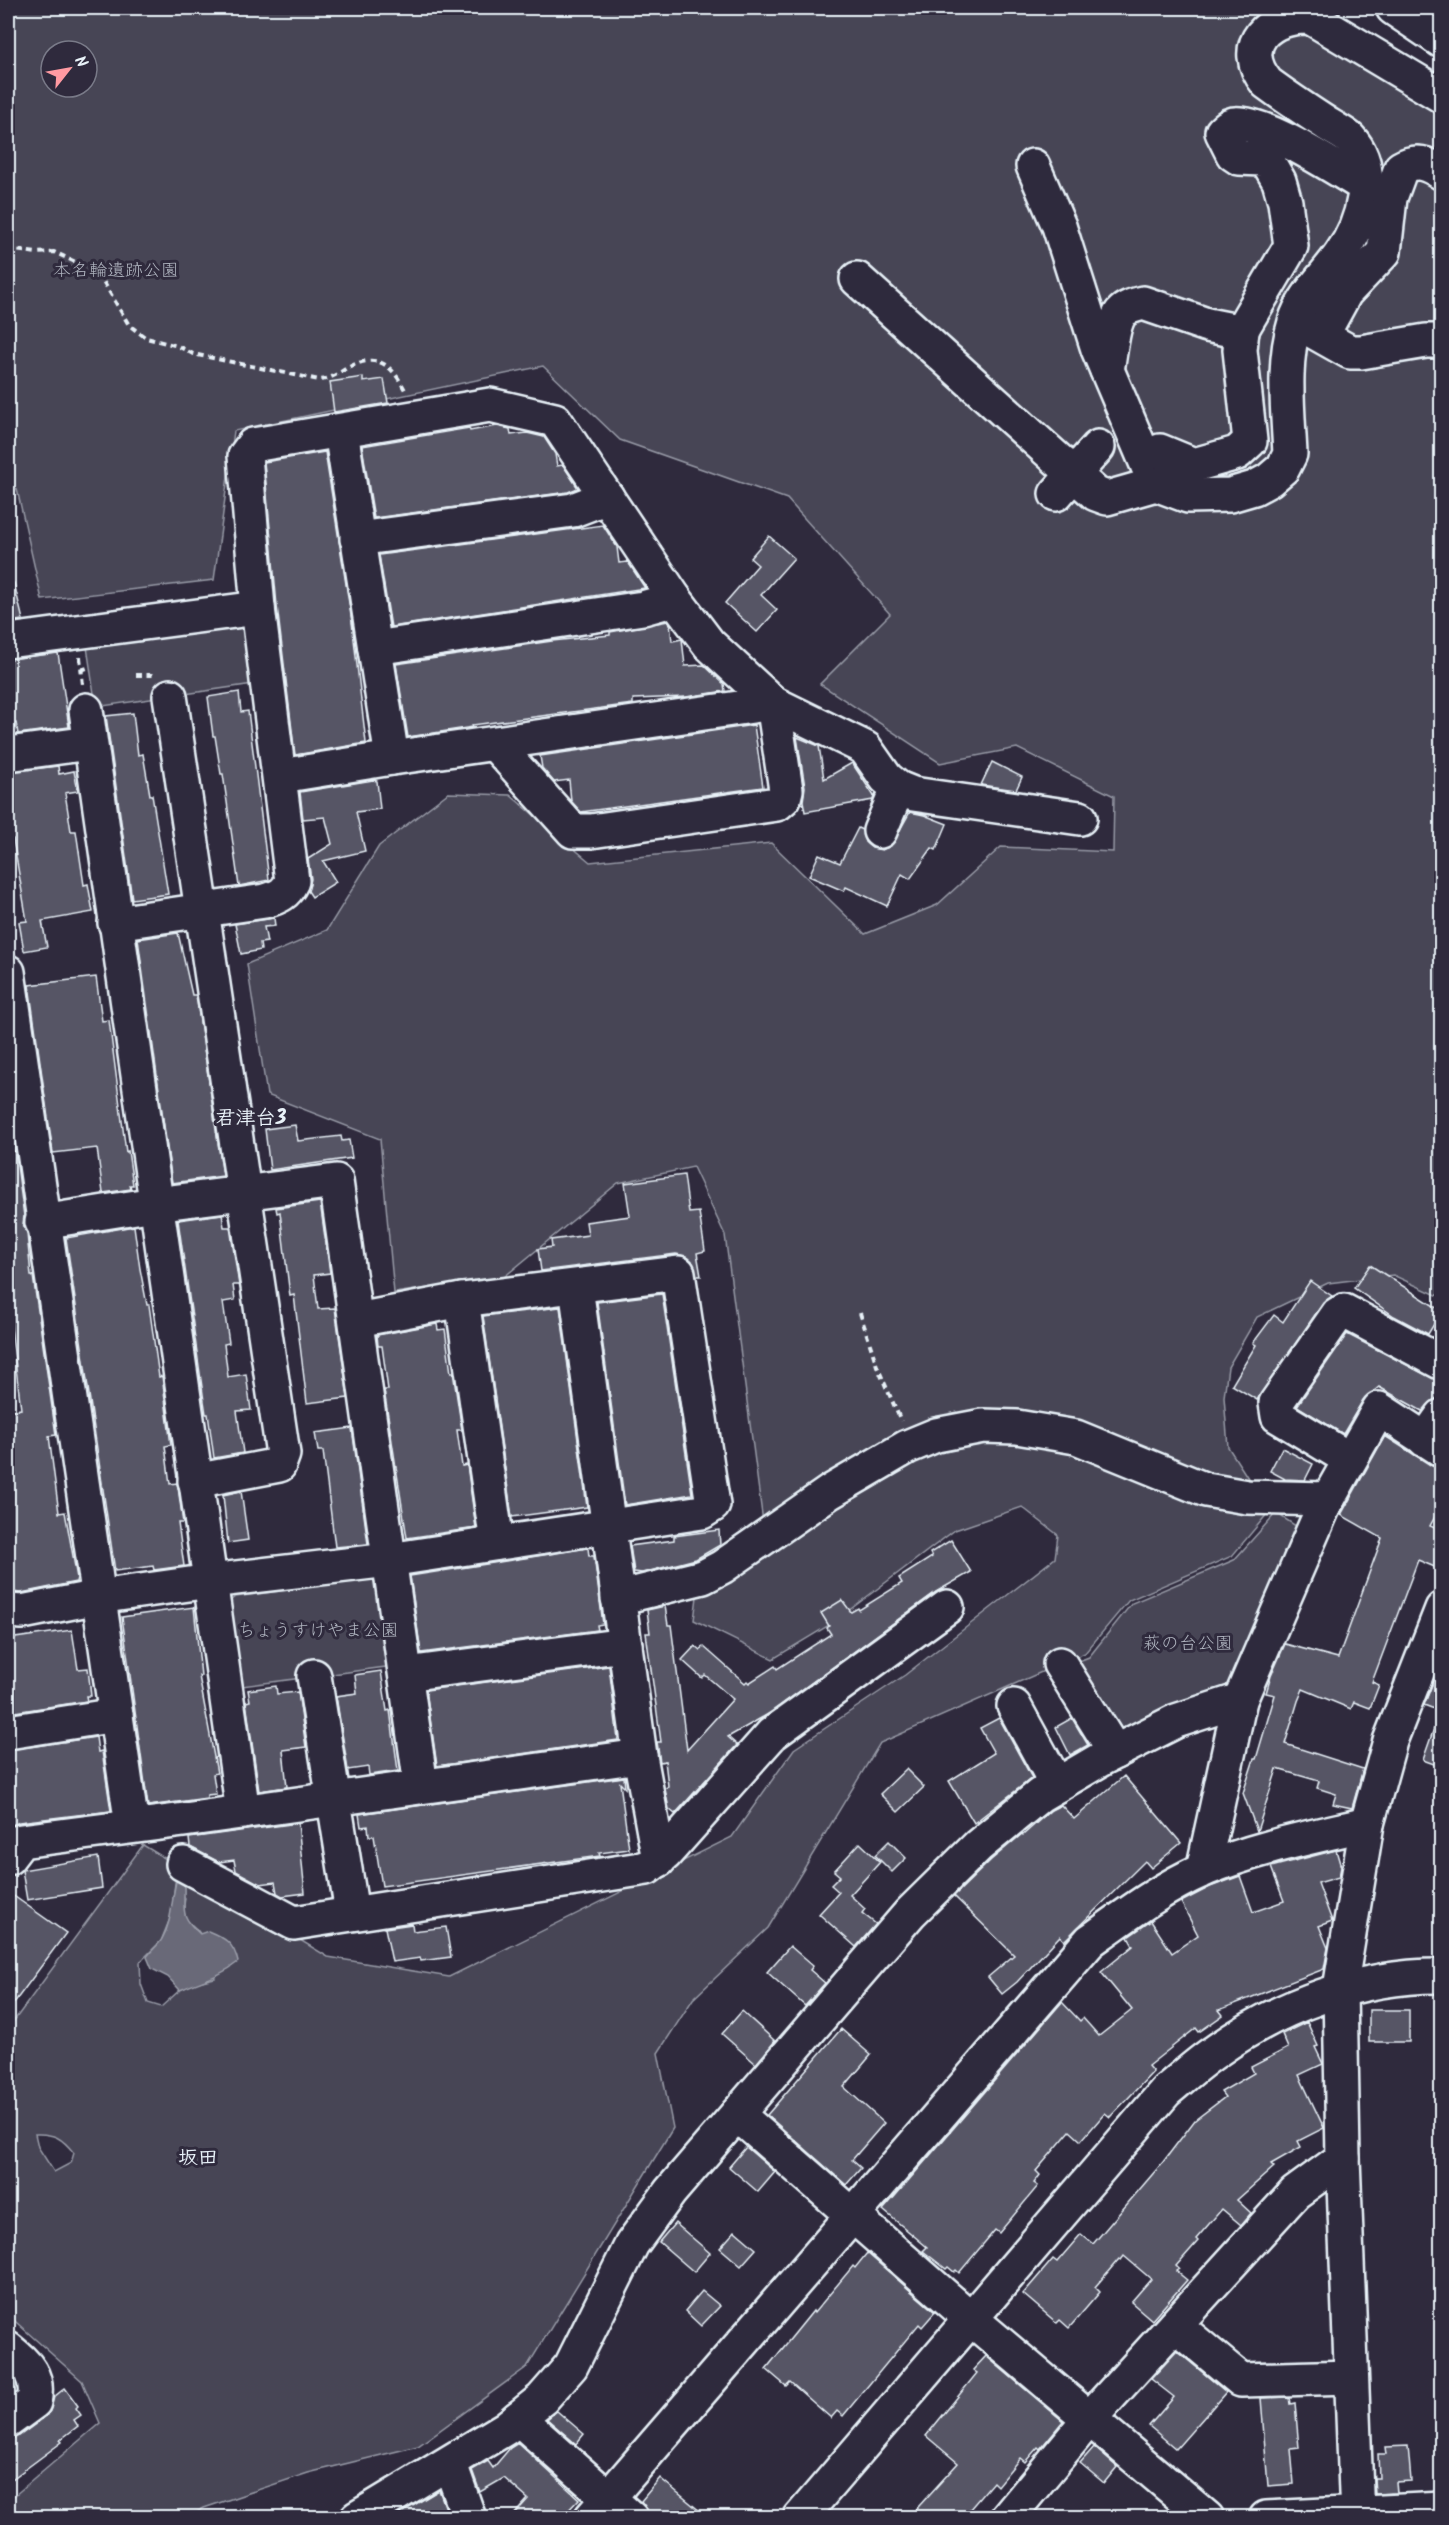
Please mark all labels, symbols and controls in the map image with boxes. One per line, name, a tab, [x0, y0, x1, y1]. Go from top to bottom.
north arrow	[39, 39, 99, 99]
text: N	[67, 51, 94, 73]
park label: 本名輪遺跡公園	[53, 257, 179, 286]
district label: 君津台3	[216, 1103, 287, 1135]
park label: ちょうすけやま公園	[237, 1617, 399, 1646]
park label: 萩の台公園	[1143, 1630, 1233, 1659]
district label: 坂田	[178, 2143, 218, 2175]

